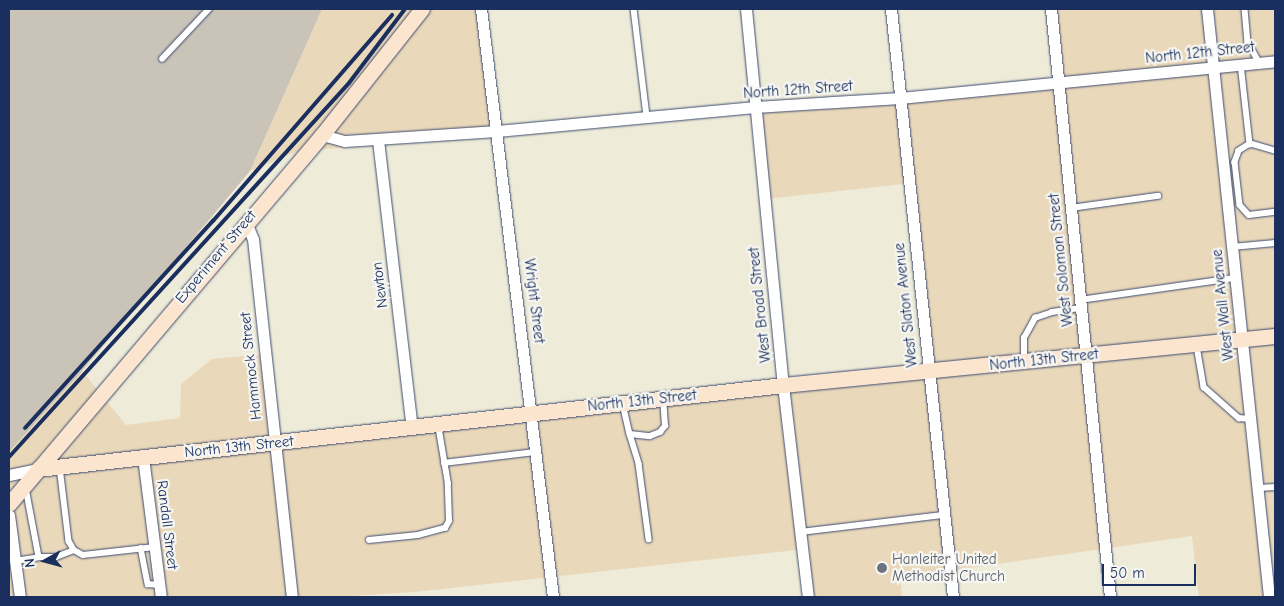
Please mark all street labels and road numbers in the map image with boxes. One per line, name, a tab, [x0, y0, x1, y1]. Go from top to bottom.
street label: North 12th Street	[1144, 38, 1256, 68]
street label: North 12th Street	[743, 77, 853, 103]
street label: West Solomon Street	[1045, 193, 1077, 327]
street label: Experiment Street	[172, 207, 260, 307]
street label: West Slaton Avenue	[891, 242, 921, 368]
street label: West Broad Street	[745, 246, 775, 364]
street label: West Wall Avenue	[1208, 248, 1238, 362]
street label: Wright Street	[520, 258, 548, 344]
street label: Newton	[368, 261, 392, 309]
street label: Hammock Street	[236, 311, 266, 421]
street label: North 13th Street	[989, 345, 1099, 375]
street label: North 13th Street	[587, 386, 697, 416]
street label: North 13th Street	[184, 432, 294, 462]
street label: Randall Street	[153, 479, 181, 571]

